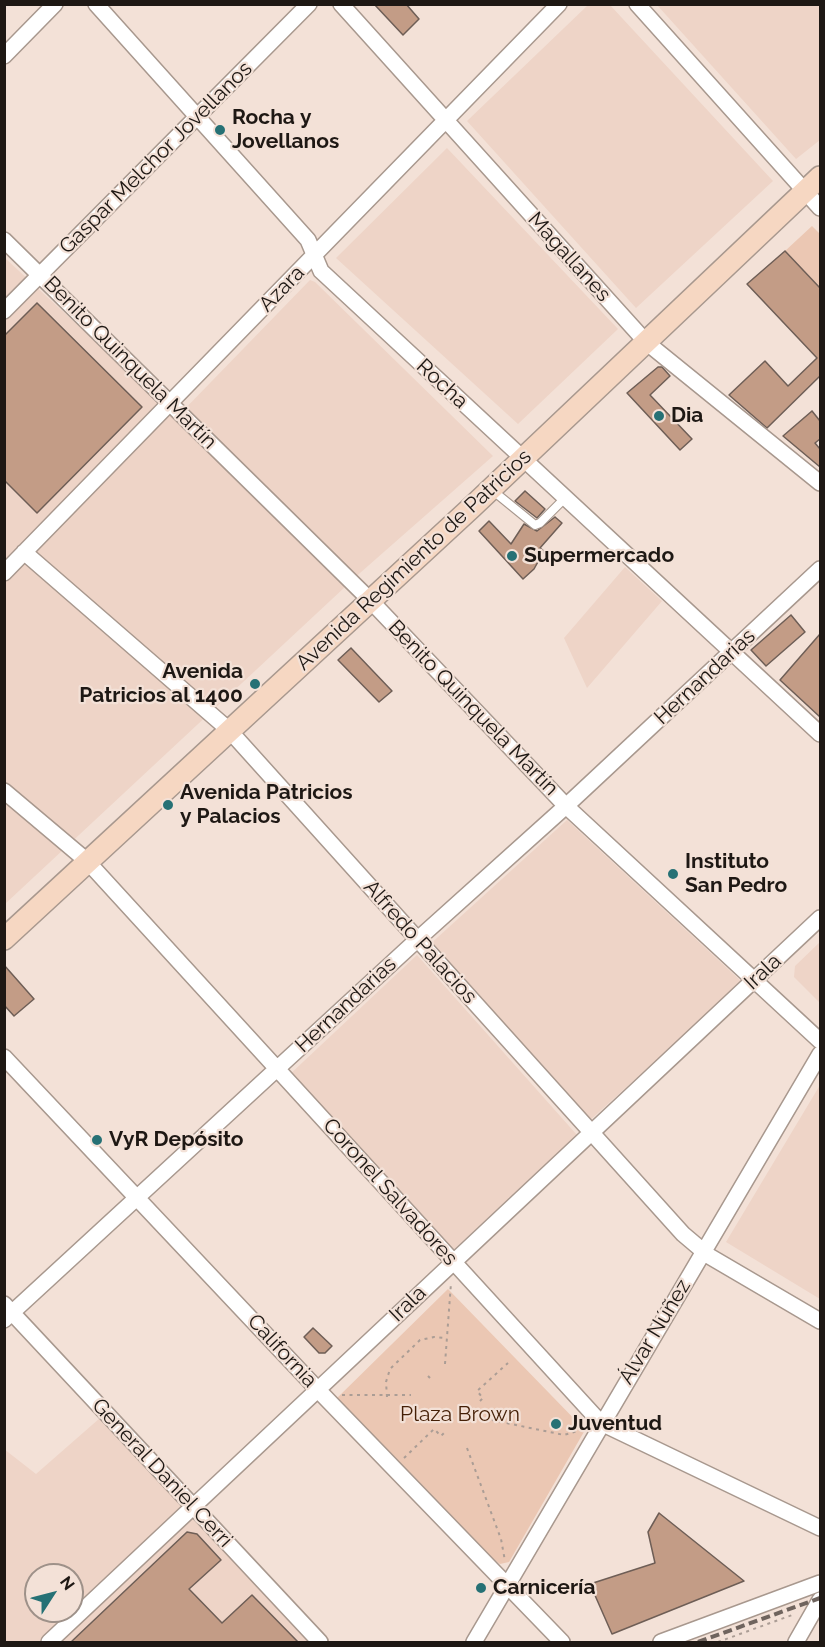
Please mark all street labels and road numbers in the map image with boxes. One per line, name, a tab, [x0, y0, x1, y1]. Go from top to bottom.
street label: Gaspar Melchor Jovellanos	[54, 56, 258, 260]
street label: Magallanes	[522, 207, 616, 307]
street label: Azara	[254, 261, 310, 317]
street label: Benito Quinquela Martín	[38, 271, 222, 455]
street label: Rocha	[411, 354, 473, 414]
street label: Avenida Regimiento de Patricios	[291, 444, 537, 676]
street label: Benito Quinquela Martín	[383, 615, 563, 801]
street label: Hernandarias	[649, 624, 761, 730]
street label: Alfredo Palacios	[358, 875, 482, 1009]
street label: Irala	[739, 949, 787, 995]
street label: Hernandarias	[290, 952, 402, 1058]
street label: Coronel Salvadores	[317, 1113, 463, 1271]
street label: Álvar Núñez	[614, 1275, 696, 1389]
street label: Irala	[384, 1281, 432, 1327]
street label: California	[242, 1309, 322, 1393]
street label: General Daniel Cerri	[86, 1393, 238, 1553]

